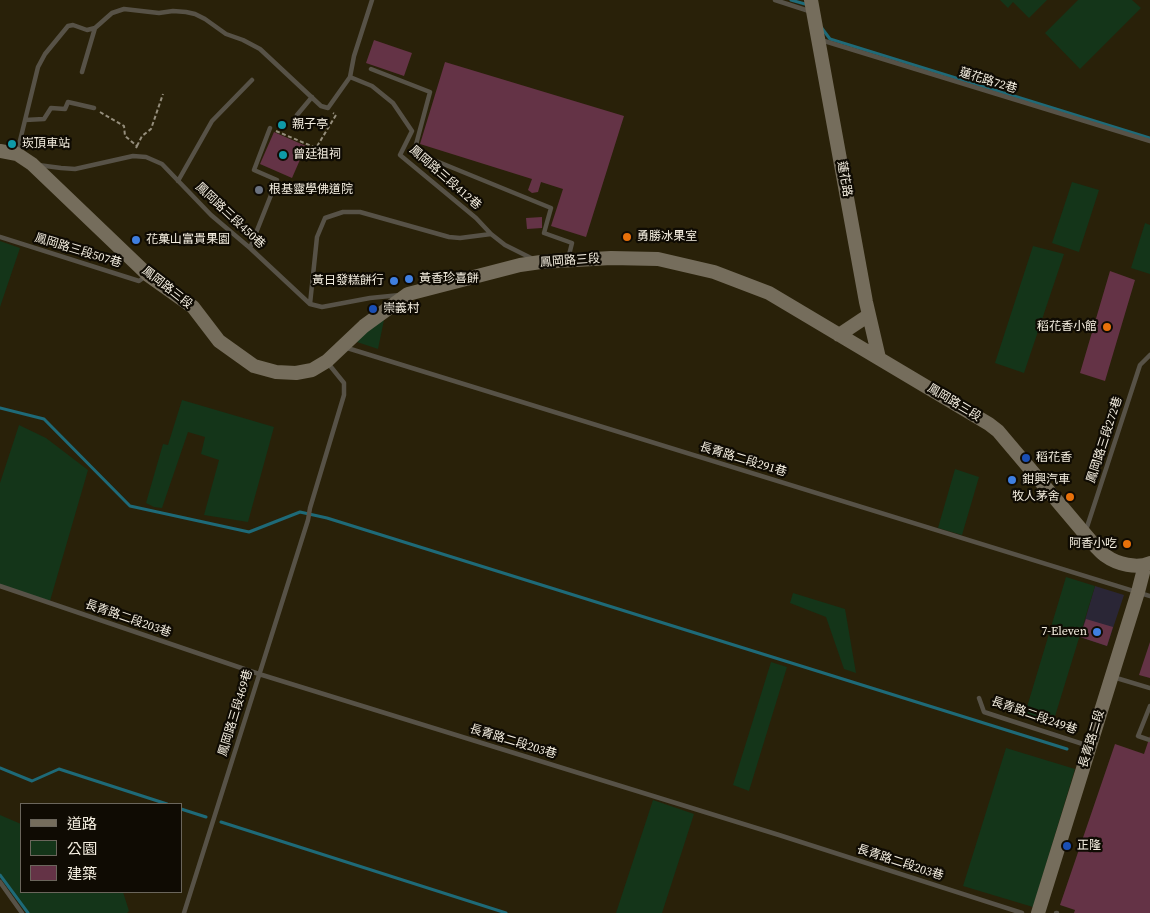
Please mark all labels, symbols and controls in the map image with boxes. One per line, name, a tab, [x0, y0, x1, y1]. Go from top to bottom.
street label: 蓮花路72巷	[957, 65, 1019, 97]
place label: 親子亭	[292, 118, 328, 132]
marker: 親子亭	[276, 119, 288, 131]
place label: 崁頂車站	[22, 137, 70, 151]
marker: 崁頂車站	[6, 138, 18, 150]
street label: 鳳岡路三段412巷	[406, 143, 484, 213]
place label: 曾廷祖祠	[293, 148, 341, 162]
marker: 曾廷祖祠	[277, 149, 289, 161]
street label: 蓮花路	[834, 160, 854, 198]
street label: 鳳岡路三段450巷	[192, 180, 268, 252]
place label: 根基靈學佛道院	[269, 183, 353, 197]
marker: 根基靈學佛道院	[253, 184, 265, 196]
place label: 勇勝冰果室	[637, 230, 697, 244]
street label: 鳳岡路三段507巷	[33, 231, 123, 271]
marker: 勇勝冰果室	[621, 231, 633, 243]
place label: 花菓山富貴果園	[146, 233, 230, 247]
marker: 花菓山富貴果園	[130, 234, 142, 246]
street label: 鳳岡路三段	[540, 252, 600, 270]
street label: 鳳岡路三段	[139, 264, 195, 312]
place label: 黃香珍喜餅	[419, 272, 479, 286]
marker: 黃香珍喜餅	[403, 273, 415, 285]
place label: 黃日發糕餅行	[312, 274, 384, 288]
marker: 黃日發糕餅行	[388, 275, 400, 287]
place label: 崇義村	[383, 302, 419, 316]
marker: 崇義村	[367, 303, 379, 315]
place label: 稻花香小館	[1037, 320, 1097, 334]
marker: 稻花香小館	[1101, 321, 1113, 333]
street label: 鳳岡路三段	[925, 381, 983, 425]
street label: 鳳岡路三段272巷	[1084, 395, 1126, 485]
street label: 長青路二段291巷	[698, 440, 788, 480]
place label: 稻花香	[1036, 451, 1072, 465]
marker: 稻花香	[1020, 452, 1032, 464]
place label: 鉗興汽車	[1022, 473, 1070, 487]
marker: 鉗興汽車	[1006, 474, 1018, 486]
place label: 牧人茅舍	[1012, 490, 1060, 504]
marker: 牧人茅舍	[1064, 491, 1076, 503]
place label: 阿香小吃	[1069, 537, 1117, 551]
marker: 阿香小吃	[1121, 538, 1133, 550]
street label: 長青路二段203巷	[83, 598, 173, 640]
place label: 7-Eleven	[1041, 625, 1087, 639]
marker: 7-Eleven	[1091, 626, 1103, 638]
street label: 鳳岡路三段469巷	[216, 668, 256, 758]
street label: 長青路二段249巷	[989, 695, 1079, 737]
street label: 長青路二段	[1076, 708, 1108, 770]
street label: 長青路二段203巷	[468, 722, 558, 762]
legend	[20, 803, 182, 893]
text: 道路	[67, 813, 97, 834]
text: 公園	[67, 838, 97, 859]
place label: 正隆	[1077, 839, 1101, 853]
marker: 正隆	[1061, 840, 1073, 852]
street label: 長青路二段203巷	[855, 842, 945, 884]
text: 建築	[67, 863, 97, 884]

